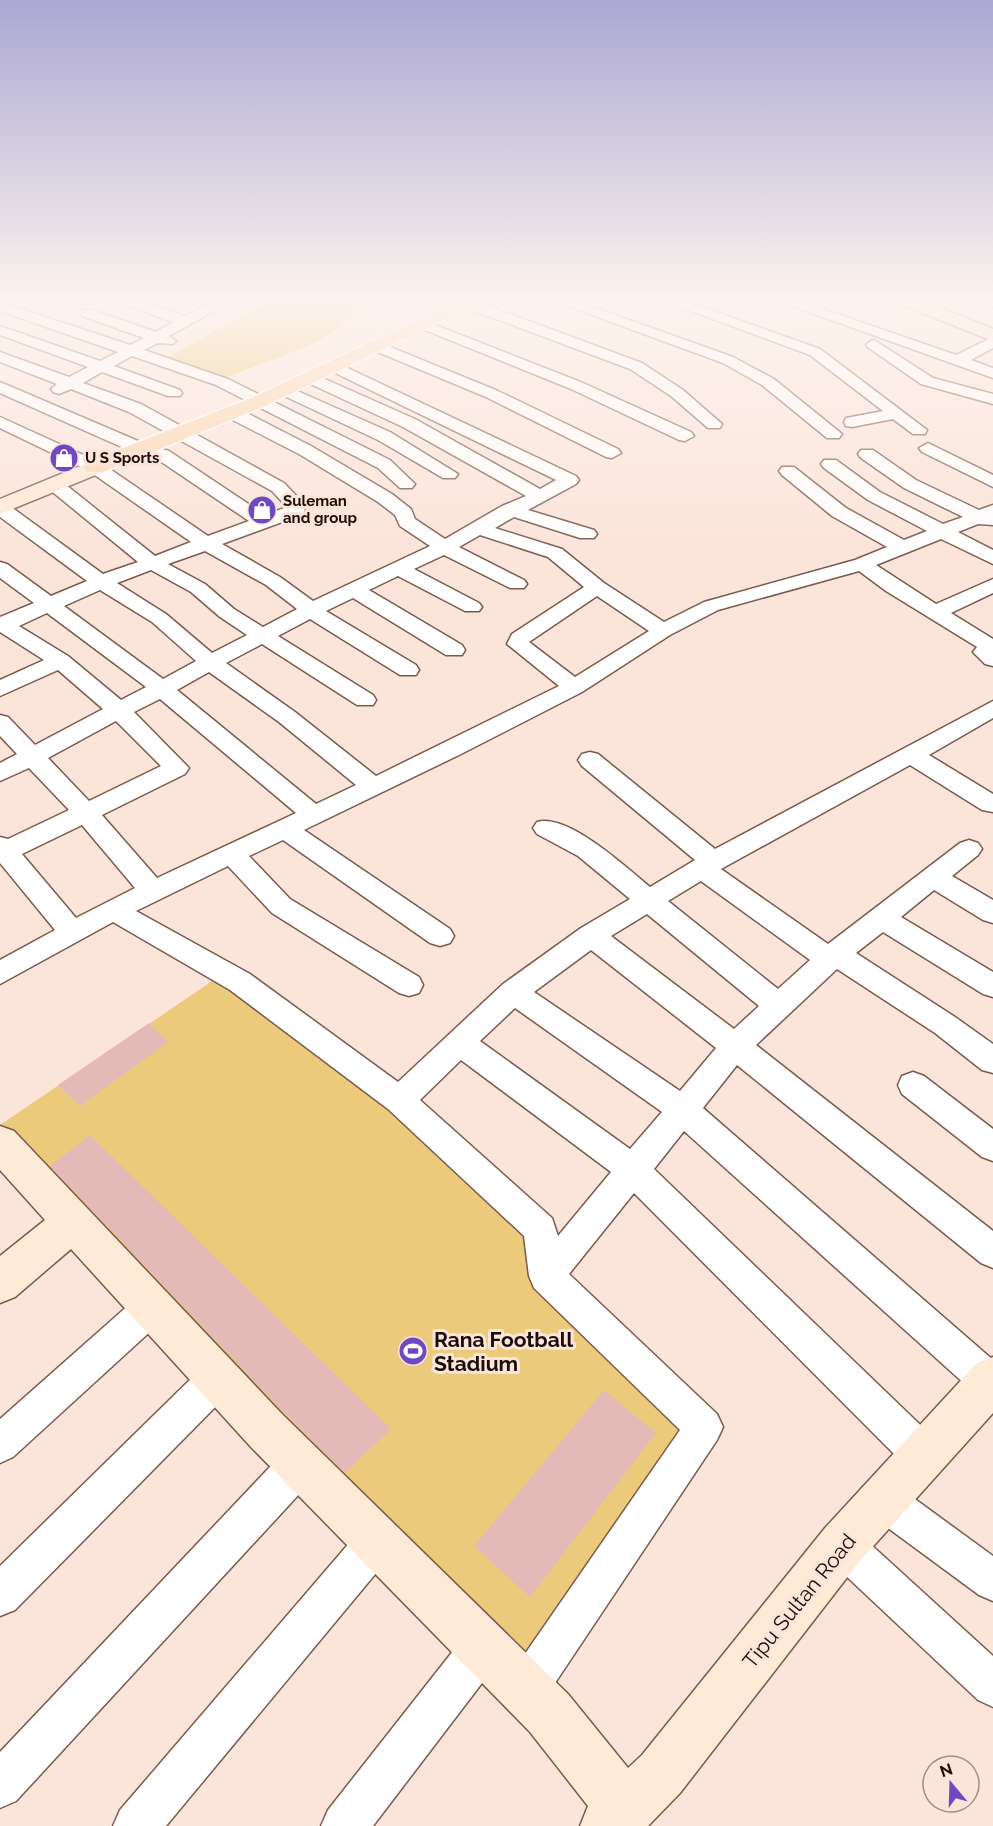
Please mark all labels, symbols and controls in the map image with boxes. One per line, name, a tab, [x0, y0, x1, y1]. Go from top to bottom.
shop icon: U S Sports	[48, 442, 80, 474]
place label: U S Sports	[85, 449, 159, 467]
place label: Suleman and group	[283, 492, 358, 527]
shop icon: Suleman and group	[246, 494, 278, 526]
place label: Rana Football Stadium	[434, 1327, 573, 1376]
sports icon: Rana Football Stadium	[397, 1335, 429, 1367]
street label: Tipu Sultan Road	[737, 1529, 861, 1673]
north arrow	[921, 1754, 981, 1814]
text: N	[937, 1759, 955, 1781]

